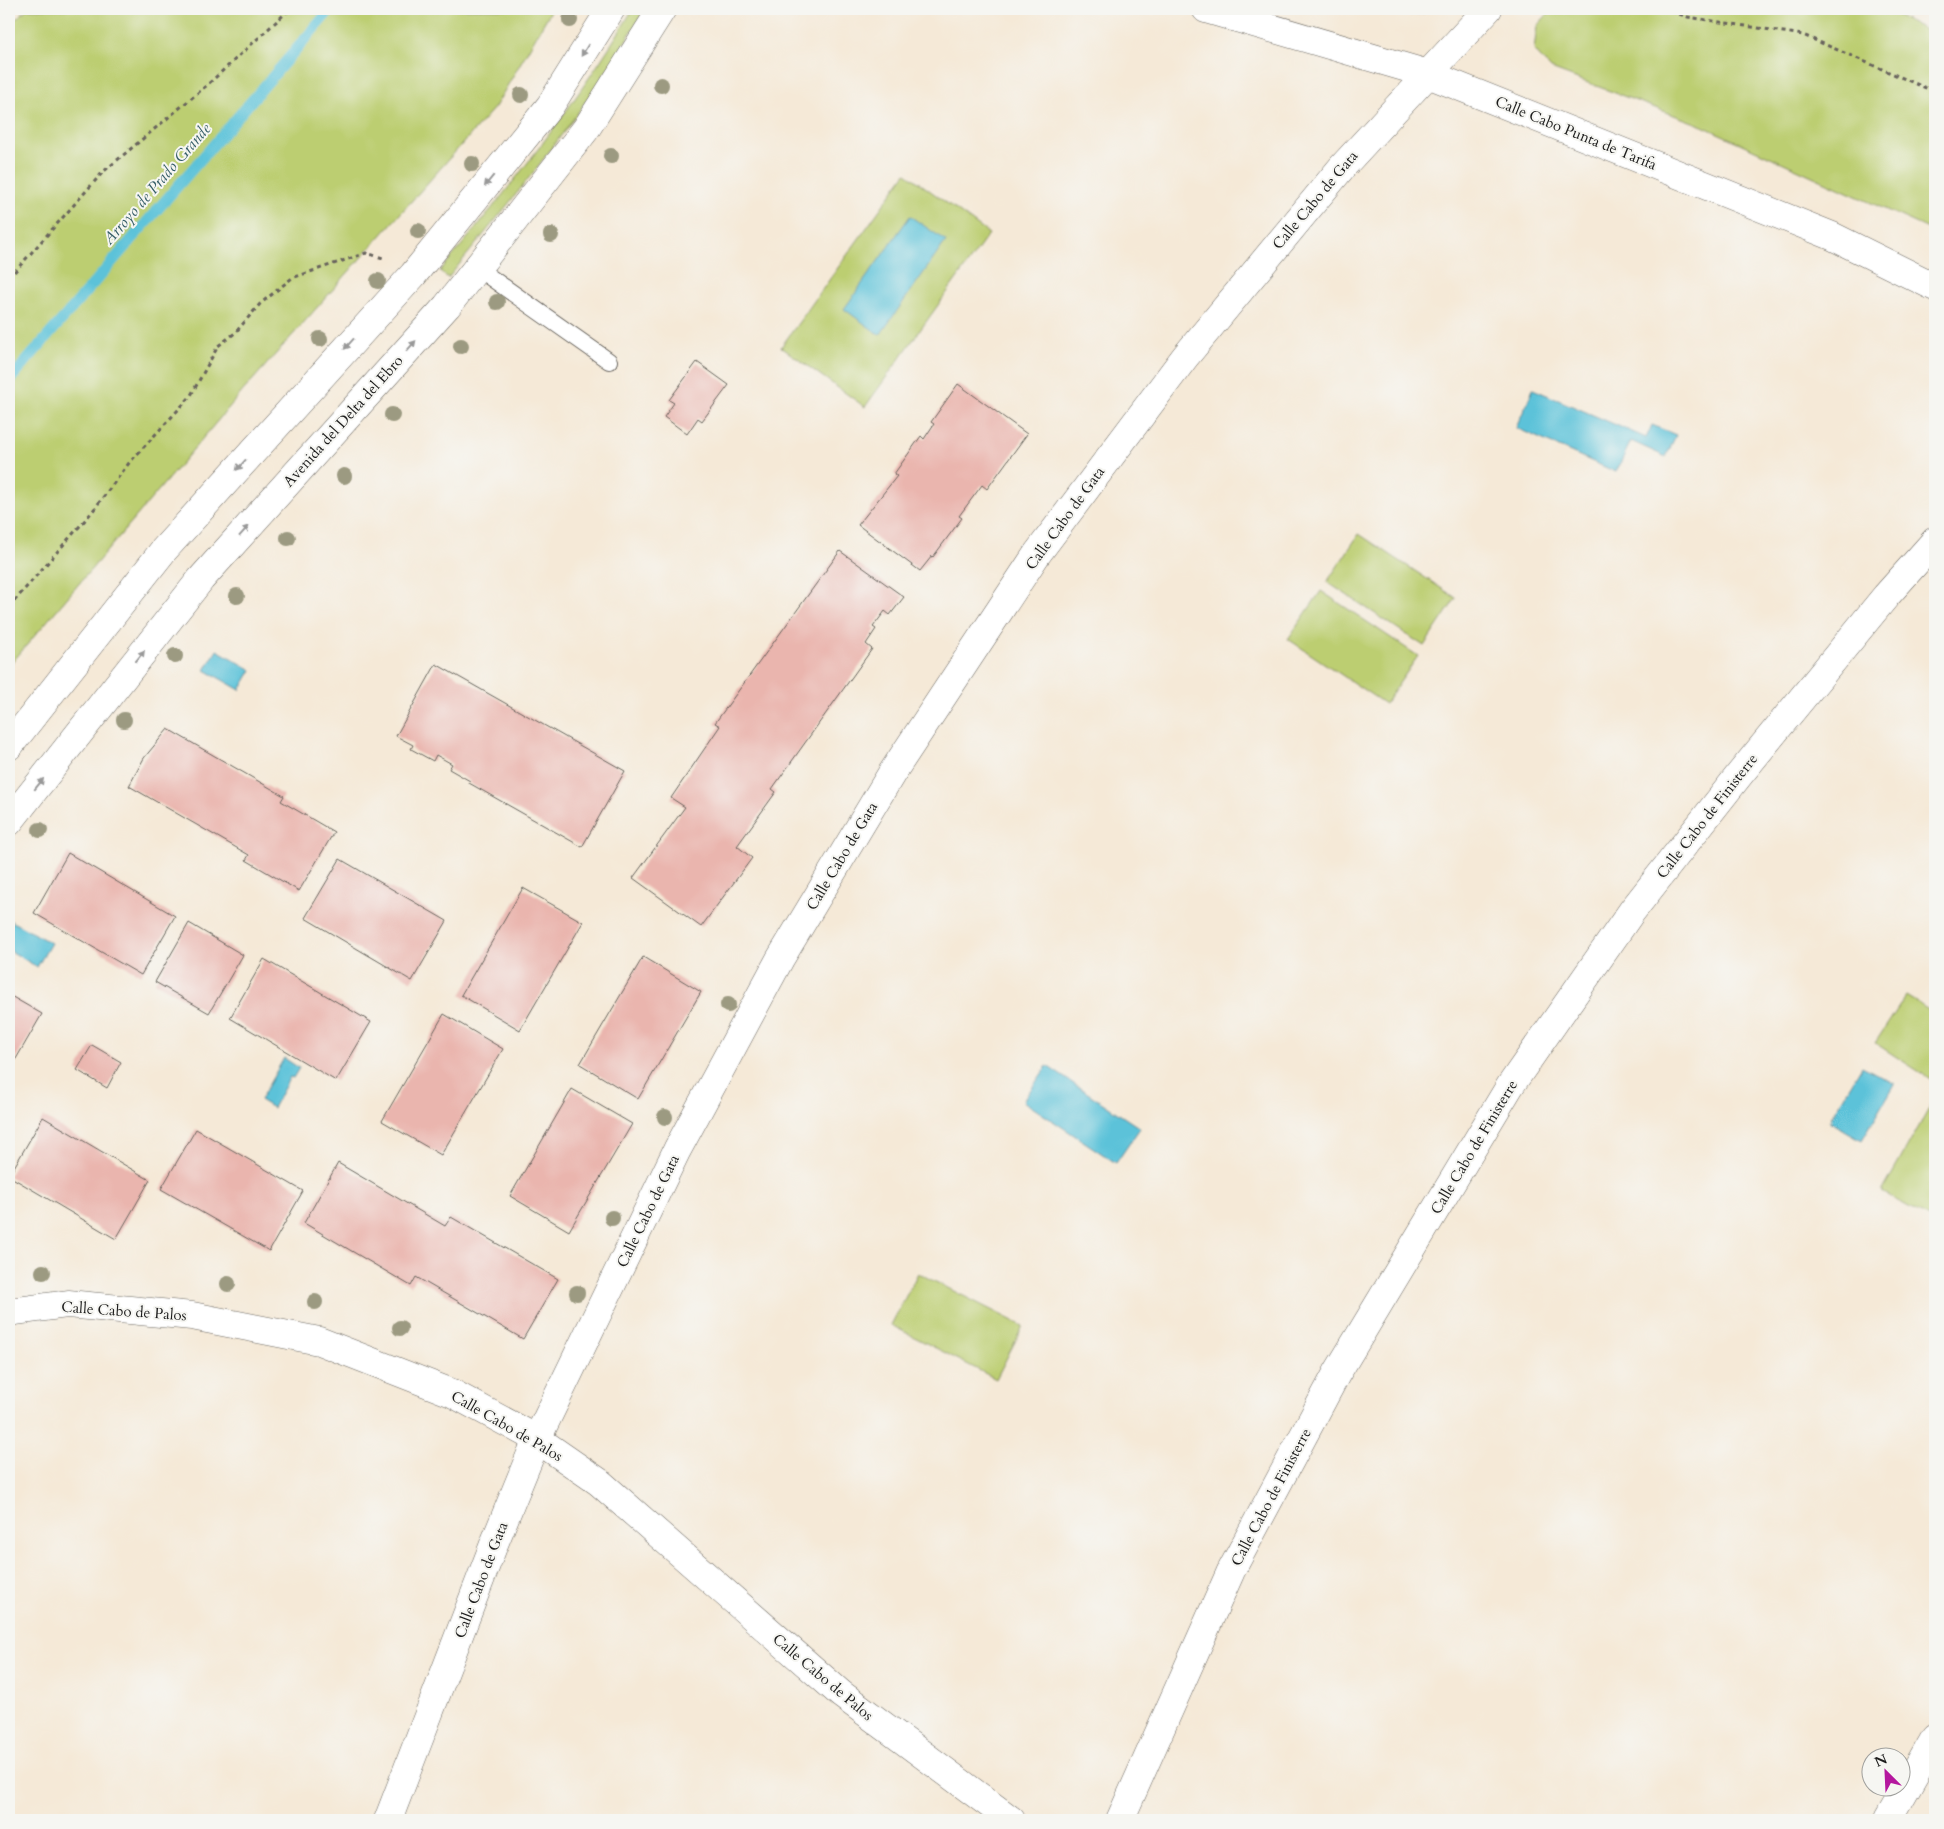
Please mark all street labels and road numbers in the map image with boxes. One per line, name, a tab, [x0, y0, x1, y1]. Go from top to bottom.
street label: Calle Cabo Punta de Tarifa	[1492, 91, 1660, 175]
street label: Calle Cabo de Gata	[1268, 146, 1363, 254]
street label: Avenida del Delta del Ebro	[279, 351, 407, 491]
street label: Calle Cabo de Gata	[1021, 462, 1110, 574]
street label: Calle Cabo de Finisterre	[1652, 749, 1762, 883]
street label: Calle Cabo de Gata	[802, 798, 883, 914]
street label: Calle Cabo de Finisterre	[1426, 1076, 1522, 1218]
street label: Calle Cabo de Gata	[612, 1151, 684, 1271]
street label: Calle Cabo de Palos	[61, 1297, 187, 1325]
street label: Calle Cabo de Palos	[448, 1386, 566, 1466]
street label: Calle Cabo de Finisterre	[1226, 1424, 1316, 1569]
street label: Calle Cabo de Gata	[450, 1519, 513, 1641]
street label: Calle Cabo de Palos	[768, 1629, 878, 1725]

